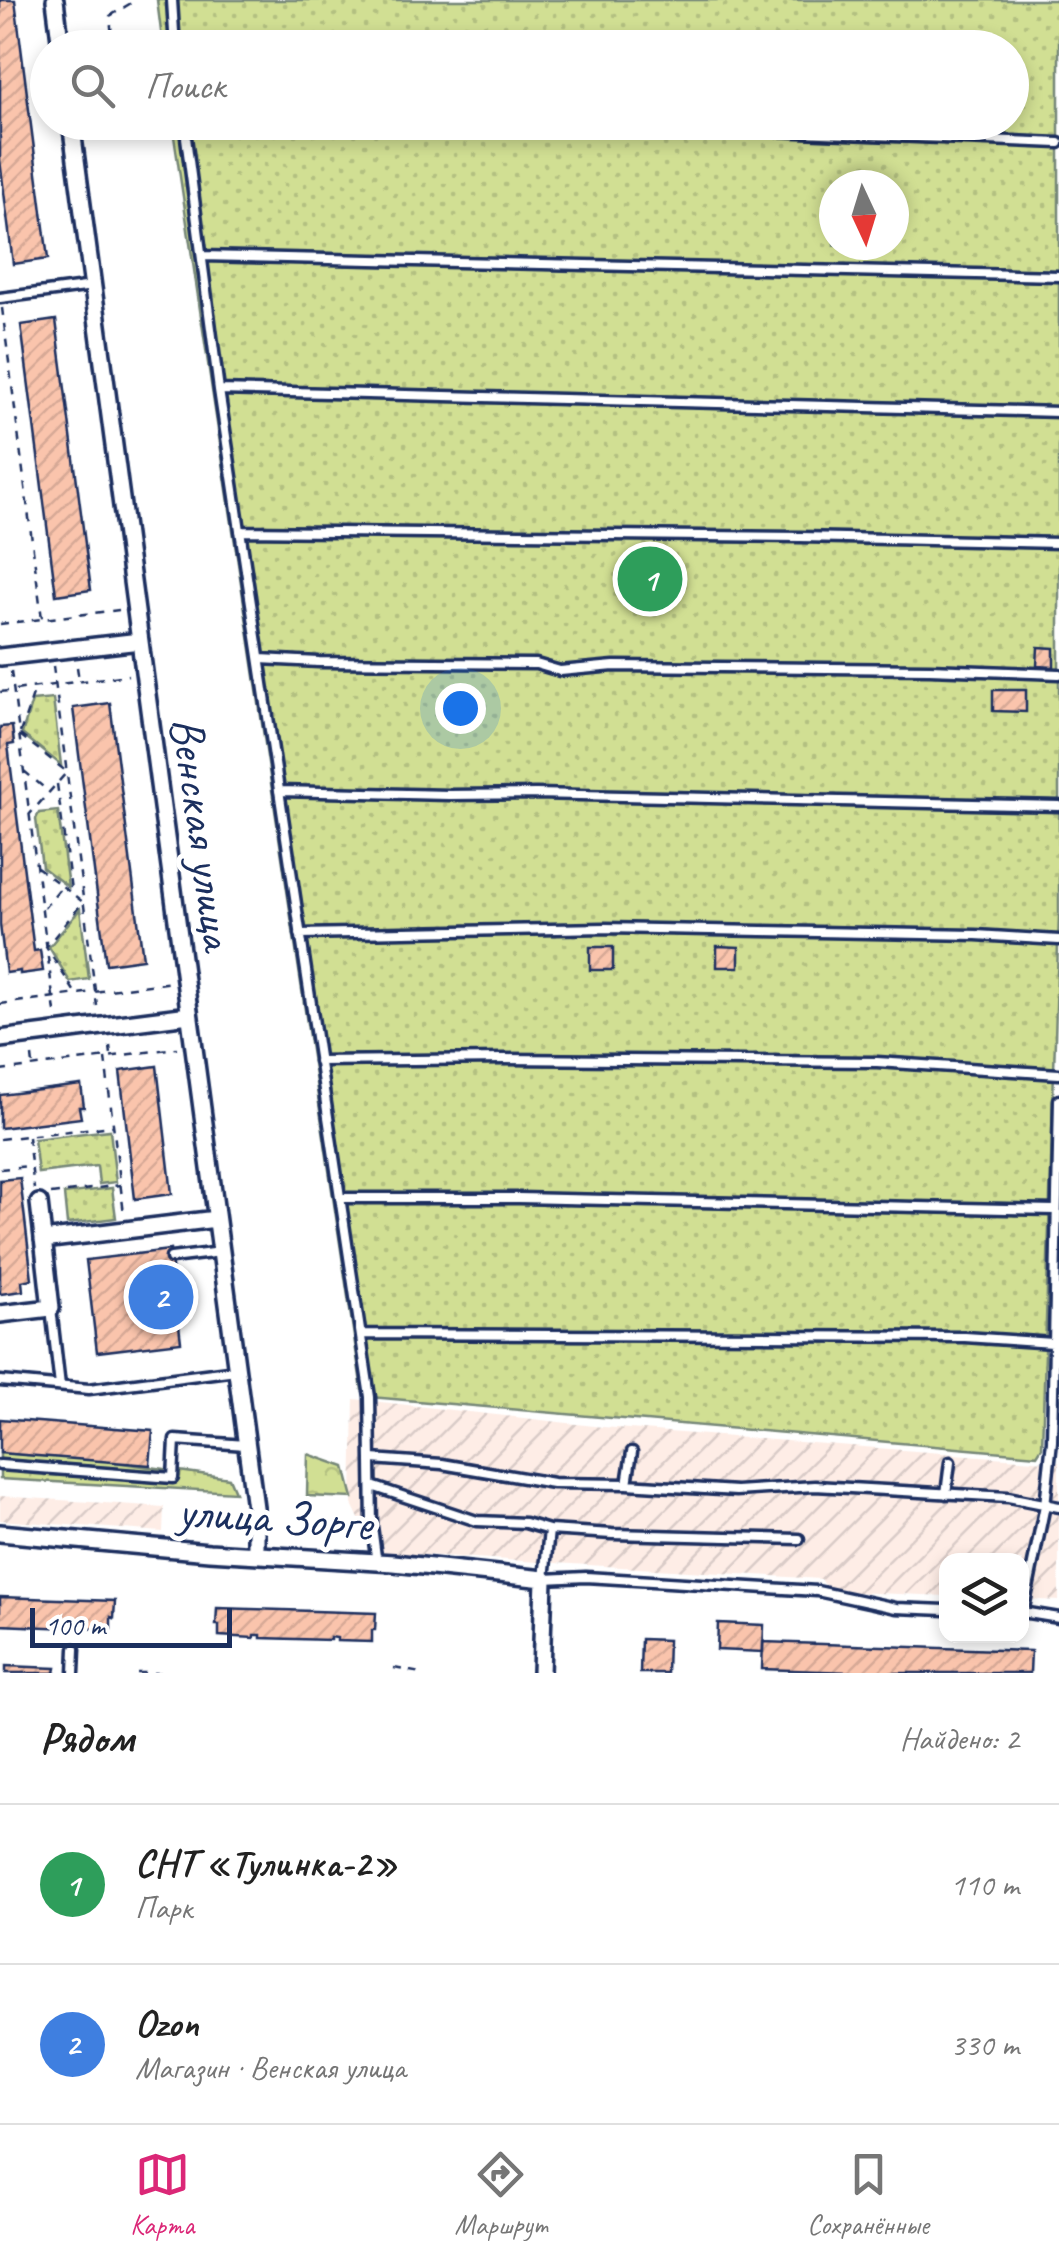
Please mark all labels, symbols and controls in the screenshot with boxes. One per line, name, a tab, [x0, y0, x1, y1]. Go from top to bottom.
search box	[30, 30, 1029, 140]
icon: search	[65, 58, 120, 113]
text: Поиск	[145, 62, 225, 109]
north arrow	[819, 170, 909, 260]
pin: 1	[618, 542, 682, 616]
your location	[435, 683, 486, 734]
street label: Венская улица	[157, 713, 250, 957]
pin: 2	[128, 1260, 194, 1334]
street label: улица Зорге	[173, 1480, 377, 1554]
map controls	[939, 1553, 1029, 1643]
button: layers	[939, 1553, 1029, 1643]
scale bar	[30, 1603, 232, 1648]
text: 100 m	[45, 1608, 105, 1643]
text: Рядом	[40, 1712, 134, 1765]
text: Найдено: 2	[900, 1718, 1019, 1759]
text: СНТ «Тулинка-2»	[135, 1840, 397, 1887]
text: 1	[65, 1864, 80, 1905]
text: 110 m	[950, 1864, 1019, 1905]
text: Парк	[135, 1887, 192, 1928]
text: Ozon	[135, 2000, 199, 2047]
text: 2	[65, 2024, 80, 2065]
text: 330 m	[950, 2024, 1019, 2065]
text: Магазин · Венская улица	[135, 2047, 406, 2088]
tab: Карта	[130, 2147, 194, 2242]
tab: Маршрут	[455, 2147, 547, 2242]
tab: Сохранённые	[807, 2147, 929, 2242]

